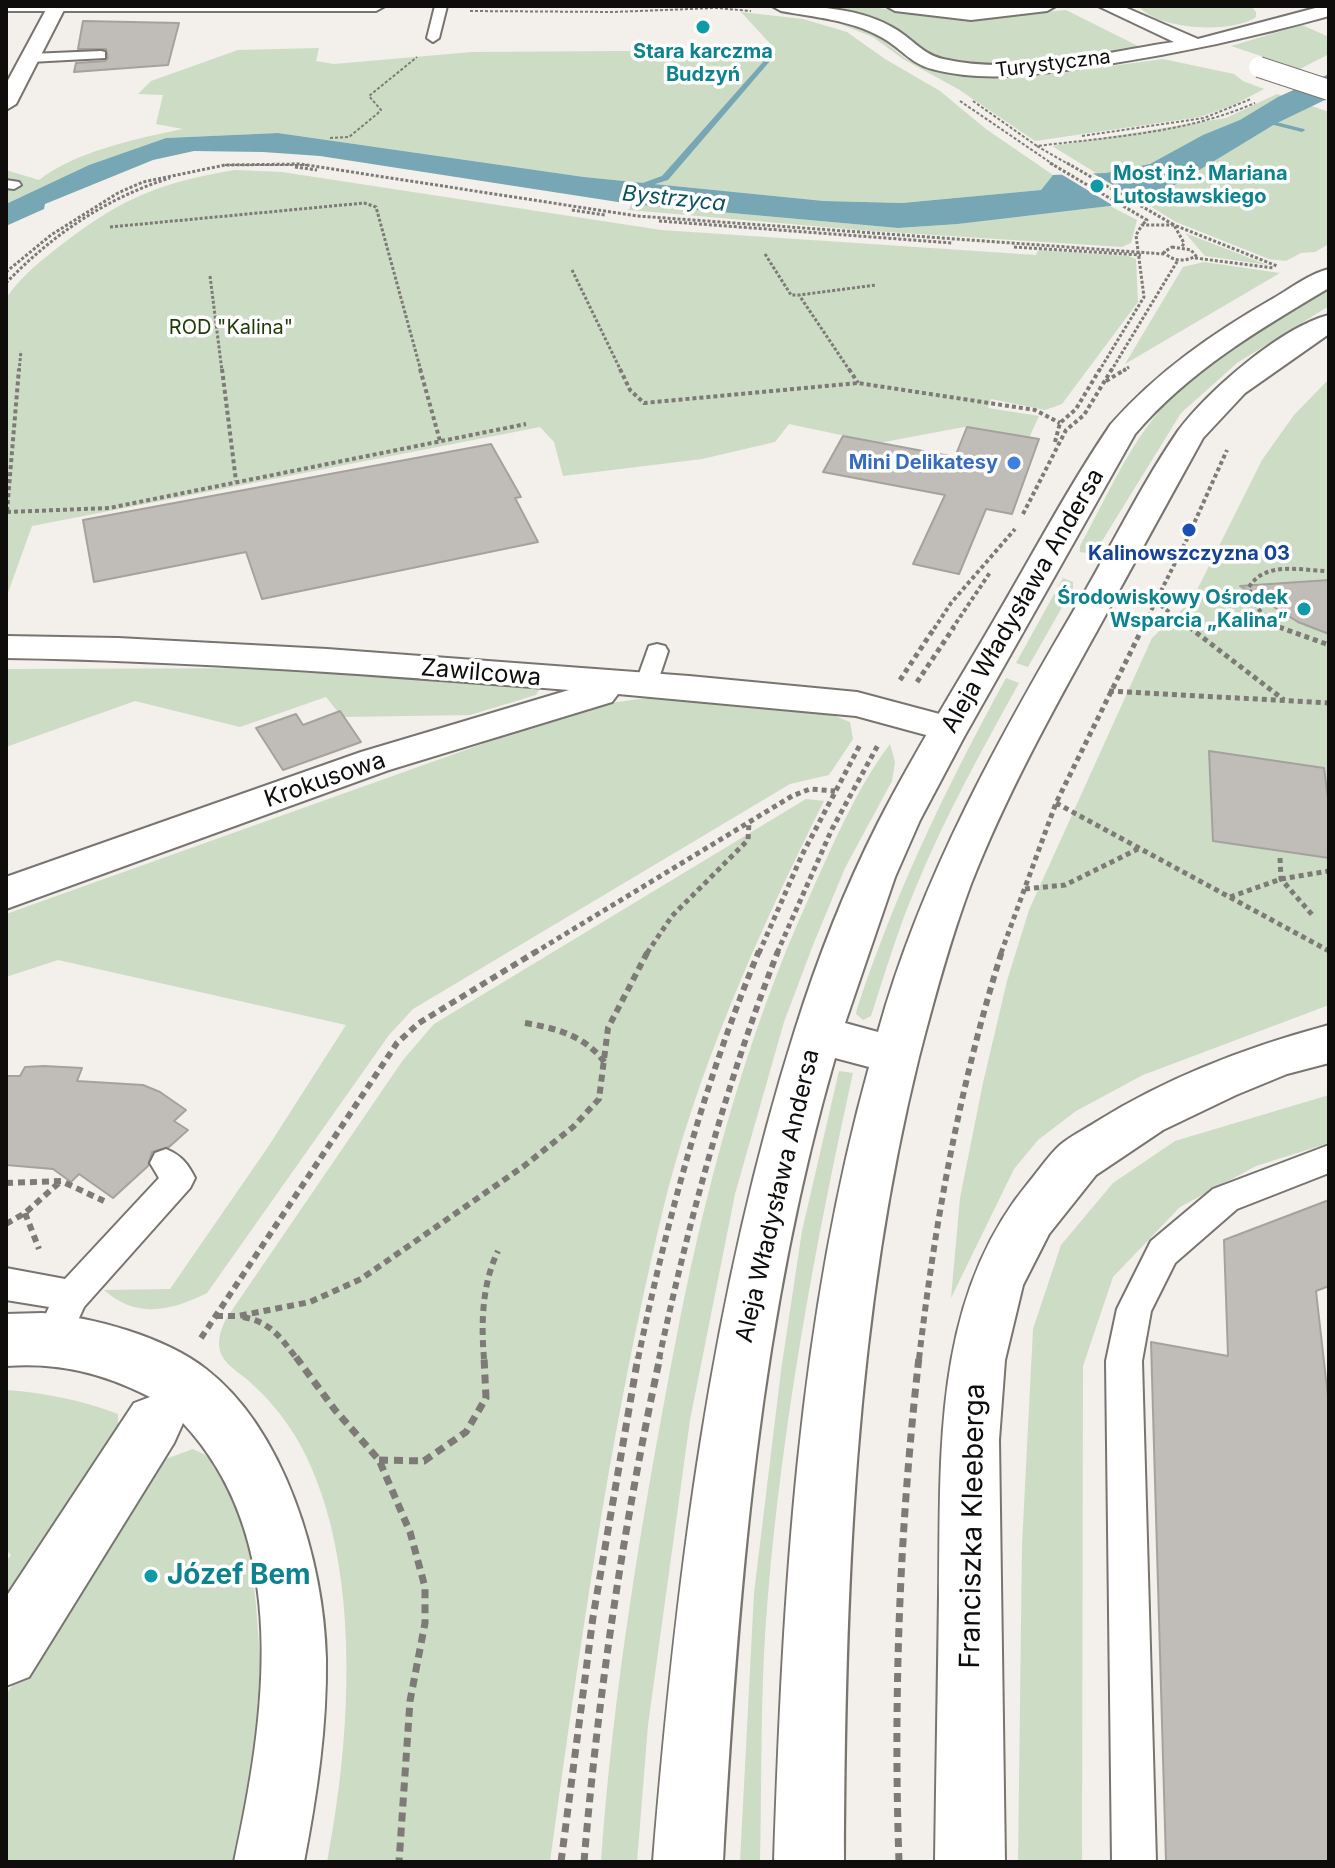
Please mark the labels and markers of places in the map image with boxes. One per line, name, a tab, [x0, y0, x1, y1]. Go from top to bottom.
marker: Stara karczma Budzyń	[694, 18, 712, 36]
place label: Stara karczma Budzyń	[633, 40, 773, 87]
place label: Most inż. Mariana Lutosławskiego	[1113, 162, 1288, 209]
marker: Most inż. Mariana Lutosławskiego	[1088, 177, 1106, 195]
place label: Mini Delikatesy	[849, 451, 998, 475]
marker: Mini Delikatesy	[1005, 454, 1023, 472]
marker: Kalinowszczyzna 03	[1180, 521, 1198, 539]
place label: Kalinowszczyzna 03	[1088, 542, 1290, 566]
place label: Środowiskowy Ośrodek Wsparcia „Kalina”	[1057, 586, 1288, 633]
marker: Środowiskowy Ośrodek Wsparcia „Kalina”	[1295, 600, 1313, 618]
place label: Józef Bem	[167, 1559, 311, 1593]
marker: Józef Bem	[142, 1567, 160, 1585]

